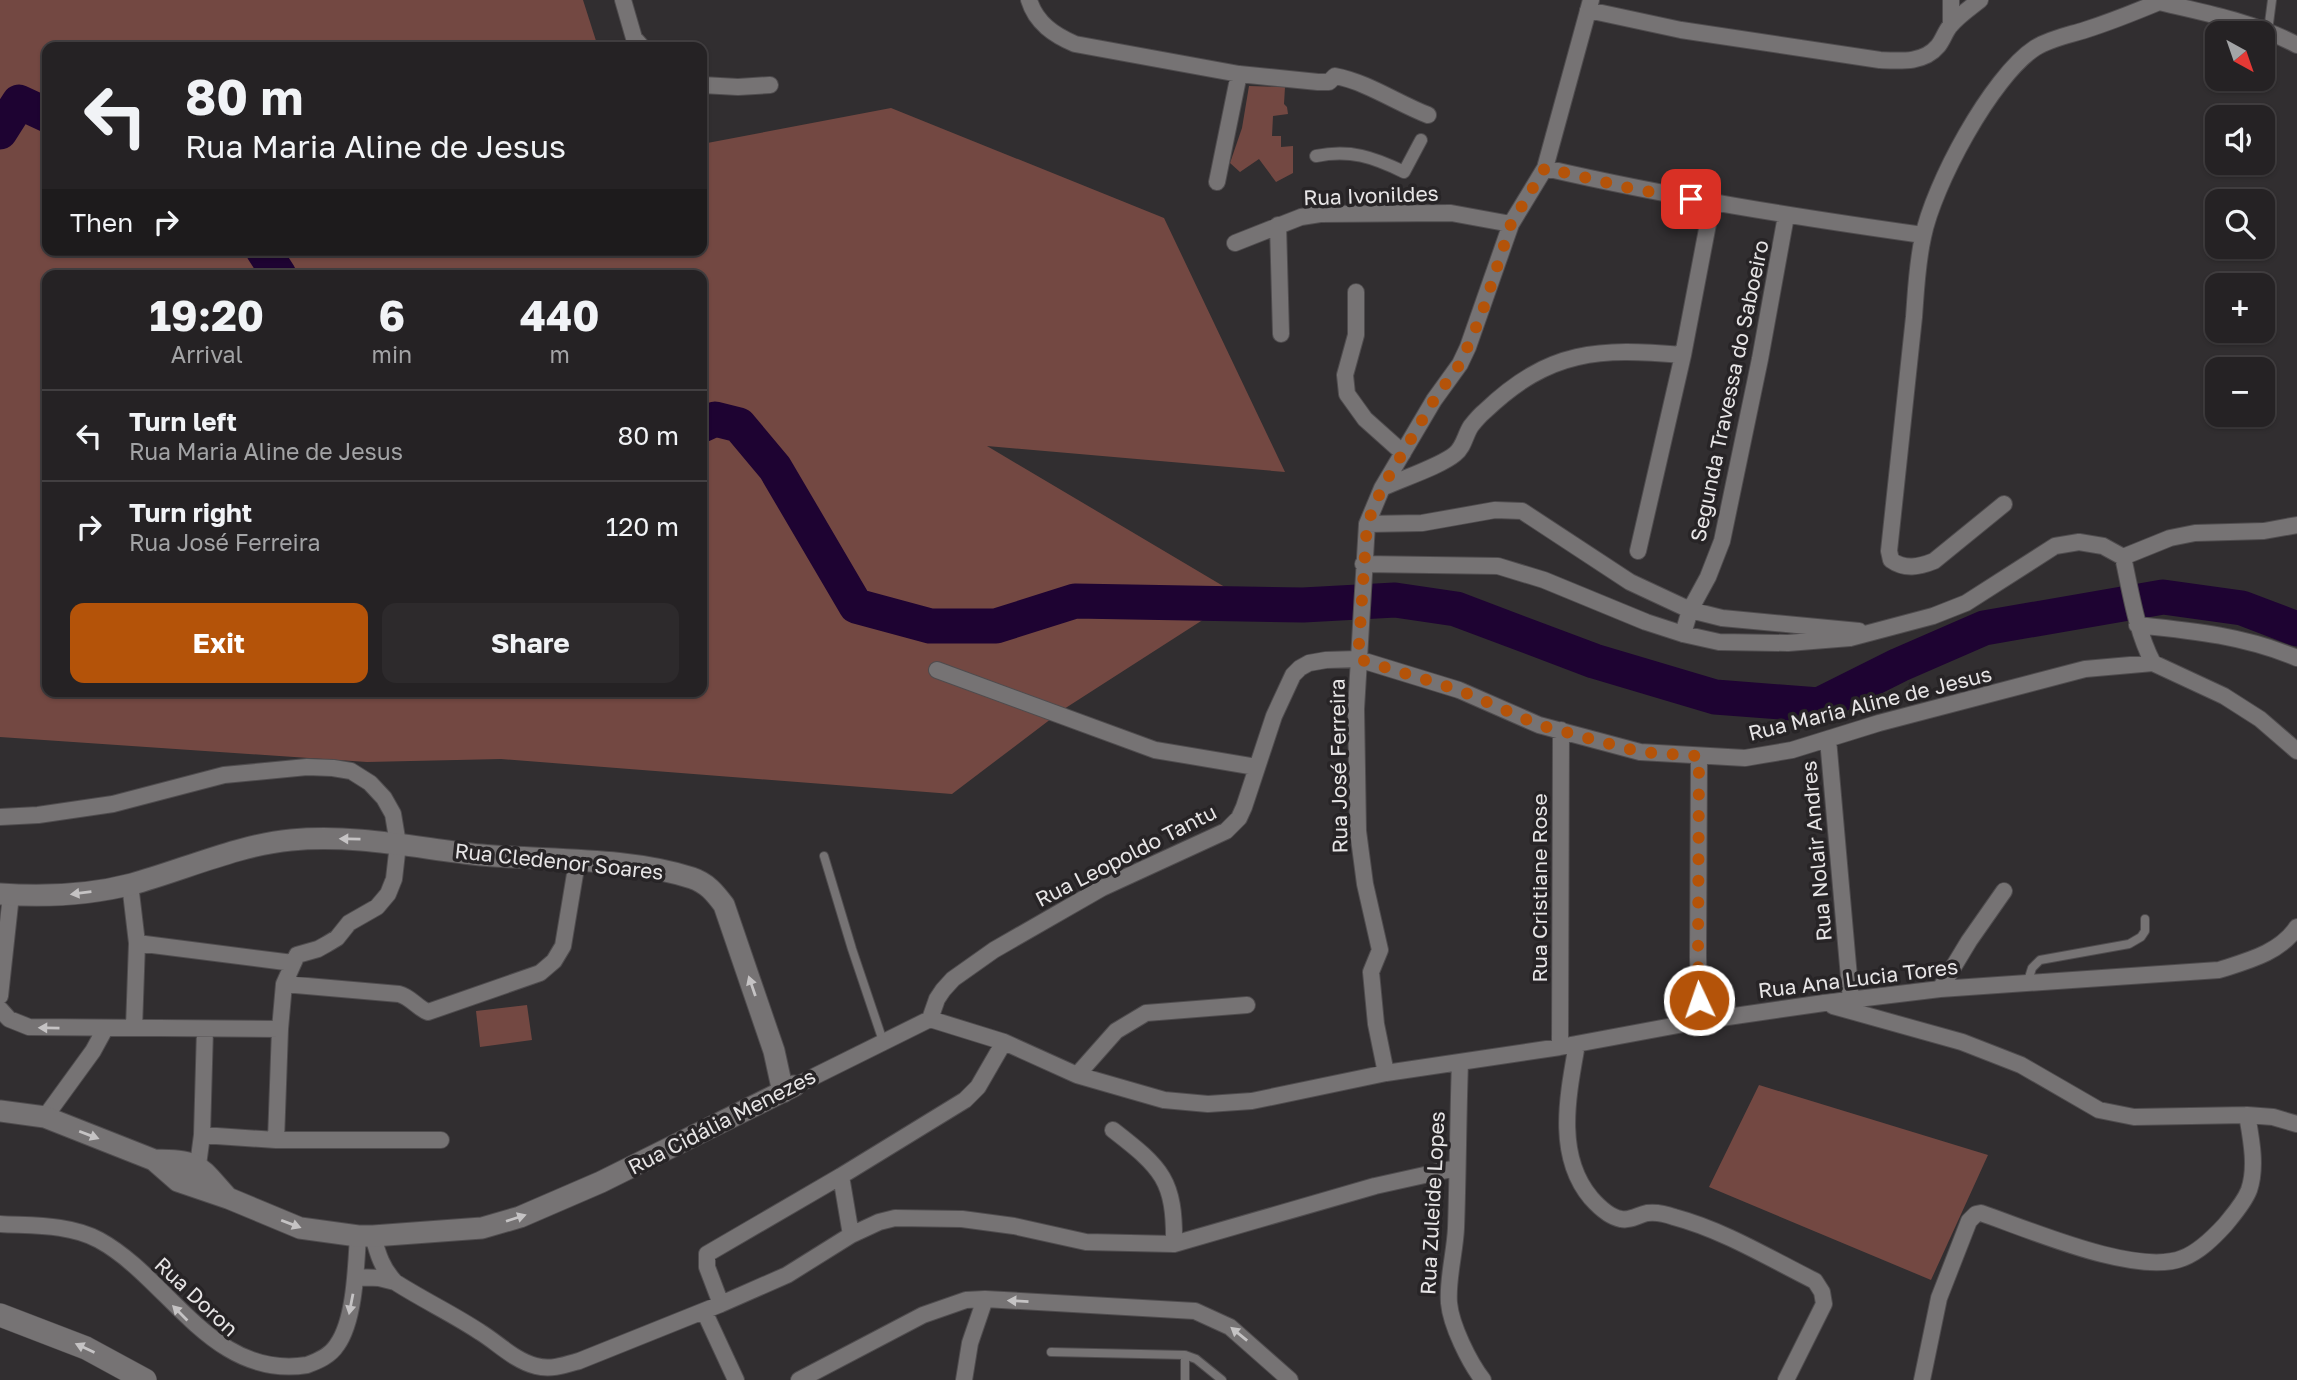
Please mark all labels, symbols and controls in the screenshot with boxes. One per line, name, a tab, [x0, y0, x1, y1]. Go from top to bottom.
north arrow	[2205, 21, 2275, 91]
map controls	[2205, 21, 2275, 427]
text: 80 m	[185, 67, 303, 126]
icon: left	[70, 70, 161, 161]
button: sound	[2205, 105, 2275, 175]
text: Rua Maria Aline de Jesus	[185, 127, 566, 165]
pin	[1661, 169, 1721, 229]
street label: Rua Ivonildes	[1303, 180, 1439, 210]
icon: arrive	[1672, 180, 1710, 218]
button: search	[2205, 189, 2275, 259]
icon: right	[147, 203, 185, 241]
text: Then	[70, 207, 133, 238]
street label: Segunda Travessa do Saboeiro	[1684, 238, 1774, 544]
button: +	[2205, 273, 2275, 343]
text: 19:20	[149, 290, 264, 340]
text: 6	[379, 290, 405, 340]
text: 440	[520, 290, 600, 340]
text: Arrival	[171, 340, 243, 368]
text: min	[372, 340, 412, 368]
text: m	[549, 340, 570, 368]
button: −	[2205, 357, 2275, 427]
text: Turn left	[129, 406, 237, 437]
icon: left	[70, 417, 108, 455]
text: 80 m	[618, 420, 679, 451]
text: Rua Maria Aline de Jesus	[129, 437, 403, 465]
text: Turn right	[129, 497, 252, 528]
icon: right	[70, 508, 108, 546]
text: 120 m	[606, 511, 679, 542]
text: Rua José Ferreira	[129, 528, 320, 556]
button: Exit	[70, 603, 368, 683]
button: Share	[382, 603, 679, 683]
street label: Rua Maria Aline de Jesus	[1745, 660, 1994, 746]
street label: Rua José Ferreira	[1323, 678, 1353, 854]
street label: Rua Nolair Andres	[1795, 760, 1837, 942]
street label: Rua Cristiane Rose	[1526, 793, 1552, 983]
street label: Rua Leopoldo Tantu	[1031, 798, 1220, 912]
one-way arrow	[339, 833, 361, 844]
street label: Rua Cledenor Soares	[453, 837, 665, 885]
one-way arrow	[70, 887, 92, 898]
street label: Rua Ana Lucia Tores	[1756, 953, 1959, 1003]
position arrow	[1662, 963, 1736, 1037]
one-way arrow	[746, 975, 757, 996]
one-way arrow	[38, 1022, 60, 1034]
street label: Rua Cidália Menezes	[623, 1062, 820, 1180]
street label: Rua Zuleide Lopes	[1414, 1110, 1450, 1295]
one-way arrow	[79, 1129, 100, 1140]
one-way arrow	[505, 1212, 526, 1223]
one-way arrow	[281, 1219, 302, 1230]
street label: Rua Doron	[150, 1251, 244, 1341]
one-way arrow	[345, 1293, 356, 1315]
one-way arrow	[1007, 1295, 1029, 1306]
one-way arrow	[171, 1305, 188, 1322]
one-way arrow	[1231, 1327, 1248, 1342]
one-way arrow	[75, 1342, 95, 1354]

